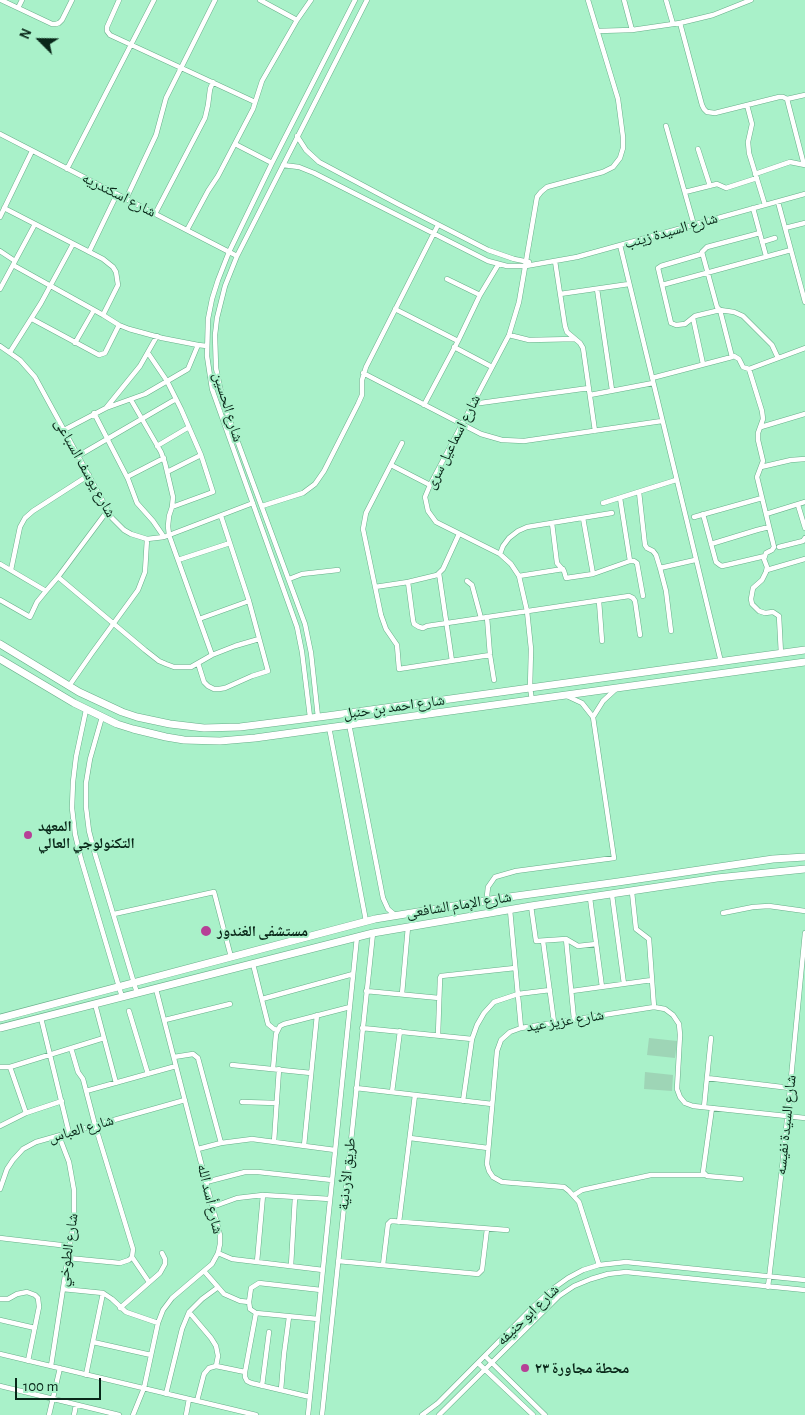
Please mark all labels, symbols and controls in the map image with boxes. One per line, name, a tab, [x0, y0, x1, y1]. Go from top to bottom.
north arrow	[15, 15, 65, 65]
text: N	[18, 27, 35, 41]
street label: شارع اسكندريه	[79, 169, 159, 221]
street label: شارع السيدة زينب	[622, 209, 720, 253]
street label: شارع الحسين	[209, 370, 247, 444]
street label: شارع اسماعيل سرى	[421, 392, 485, 492]
street label: شارع يوسف السباعى	[50, 415, 120, 521]
street label: شارع احمد بن حنبل	[342, 691, 446, 723]
place label: المعهد التكنولوجي العالي	[38, 817, 135, 852]
marker: المعهد التكنولوجي العالي	[22, 829, 34, 841]
street label: شارع الإمام الشافعى	[405, 888, 513, 922]
place label: مستشفى الغندور	[217, 922, 308, 940]
marker: مستشفى الغندور	[199, 924, 213, 938]
street label: شارع عزيز عيد	[525, 1006, 605, 1036]
street label: شارع السيدة نفيسه	[772, 1074, 800, 1176]
street label: شارع العباس	[46, 1111, 116, 1147]
street label: طريق الأردنية	[334, 1137, 360, 1211]
street label: شارع أسد الله	[193, 1162, 227, 1236]
street label: شارع الطوخي	[54, 1212, 82, 1288]
street label: شارع ابو حنيفه	[493, 1281, 563, 1349]
place label: محطة مجاورة ٢٣	[535, 1359, 629, 1377]
marker: محطة مجاورة ٢٣	[519, 1362, 531, 1374]
scale bar	[18, 1368, 104, 1400]
text: 100 m	[23, 1379, 58, 1394]

